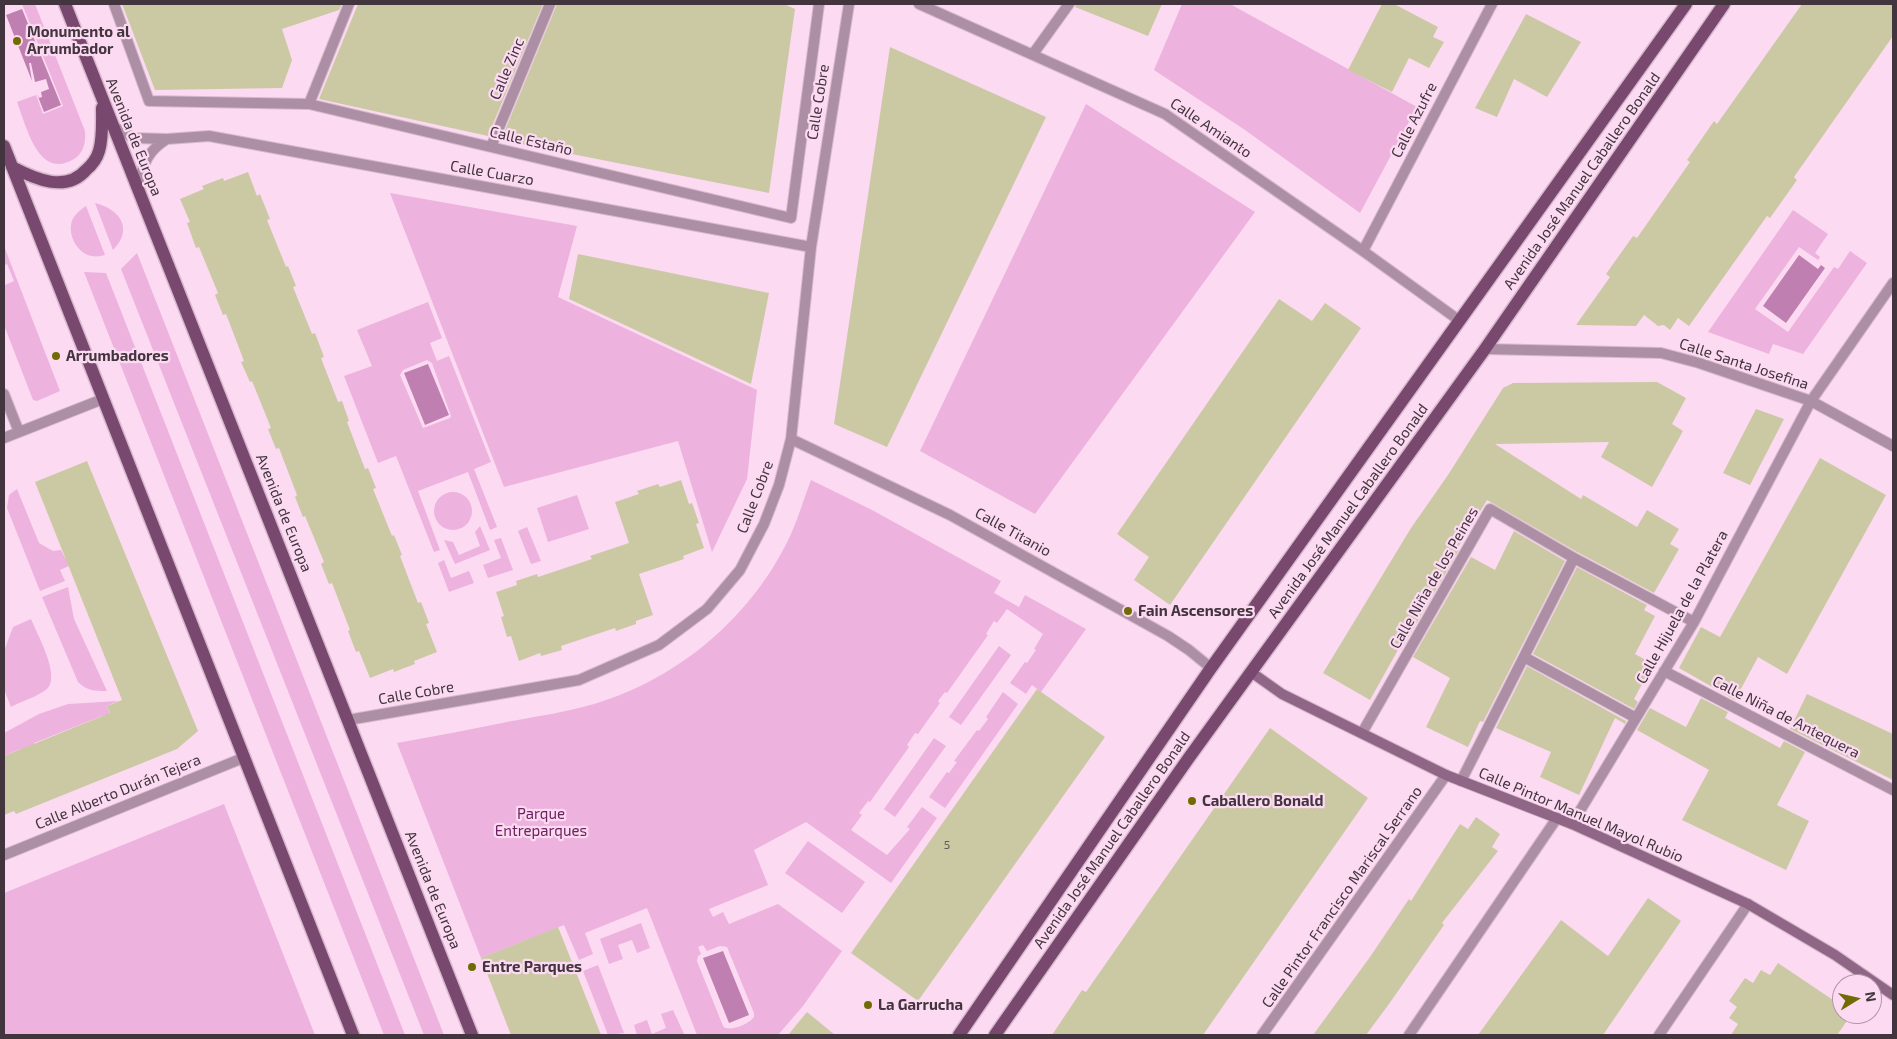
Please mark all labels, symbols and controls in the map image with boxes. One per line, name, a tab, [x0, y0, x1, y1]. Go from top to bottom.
place label: Monumento al Arrumbador	[27, 23, 130, 58]
marker: Monumento al Arrumbador	[11, 35, 23, 47]
street label: Calle Zinc	[486, 35, 528, 103]
street label: Calle Cobre	[803, 63, 833, 141]
street label: Avenida José Manuel Caballero Bonald	[1500, 69, 1664, 293]
street label: Avenida de Europa	[102, 75, 166, 199]
street label: Calle Azufre	[1387, 79, 1441, 161]
street label: Calle Amianto	[1167, 94, 1255, 162]
street label: Calle Estaño	[488, 123, 574, 159]
street label: Calle Cuarzo	[449, 157, 535, 189]
street label: Calle Santa Josefina	[1677, 335, 1811, 393]
place label: Arrumbadores	[66, 347, 169, 365]
marker: Arrumbadores	[50, 350, 62, 362]
street label: Avenida José Manuel Caballero Bonald	[1264, 400, 1432, 622]
street label: Avenida de Europa	[252, 451, 316, 575]
street label: Calle Cobre	[733, 458, 777, 536]
street label: Calle Titanio	[972, 504, 1054, 560]
street label: Calle Niña de los Peines	[1386, 504, 1482, 652]
street label: Calle Hijuela de la Platera	[1632, 527, 1732, 687]
place label: Fain Ascensores	[1138, 602, 1253, 620]
marker: Fain Ascensores	[1122, 605, 1134, 617]
street label: Calle Niña de Antequera	[1709, 672, 1863, 762]
street label: Calle Cobre	[377, 677, 455, 709]
street label: Avenida José Manuel Caballero Bonald	[1030, 728, 1194, 952]
street label: Calle Alberto Durán Tejera	[33, 750, 203, 834]
street label: Calle Pintor Manuel Mayol Rubio	[1476, 764, 1686, 866]
street label: Calle Pintor Francisco Mariscal Serrano	[1258, 783, 1426, 1011]
place label: Caballero Bonald	[1202, 792, 1323, 810]
marker: Caballero Bonald	[1186, 795, 1198, 807]
park label: Parque Entreparques	[495, 805, 587, 840]
street label: Avenida de Europa	[401, 828, 465, 952]
house number: 5	[944, 838, 950, 852]
place label: Entre Parques	[482, 958, 582, 976]
marker: Entre Parques	[466, 961, 478, 973]
north arrow	[1832, 974, 1882, 1024]
text: N	[1862, 990, 1881, 1003]
place label: La Garrucha	[878, 996, 963, 1014]
marker: La Garrucha	[862, 999, 874, 1011]

